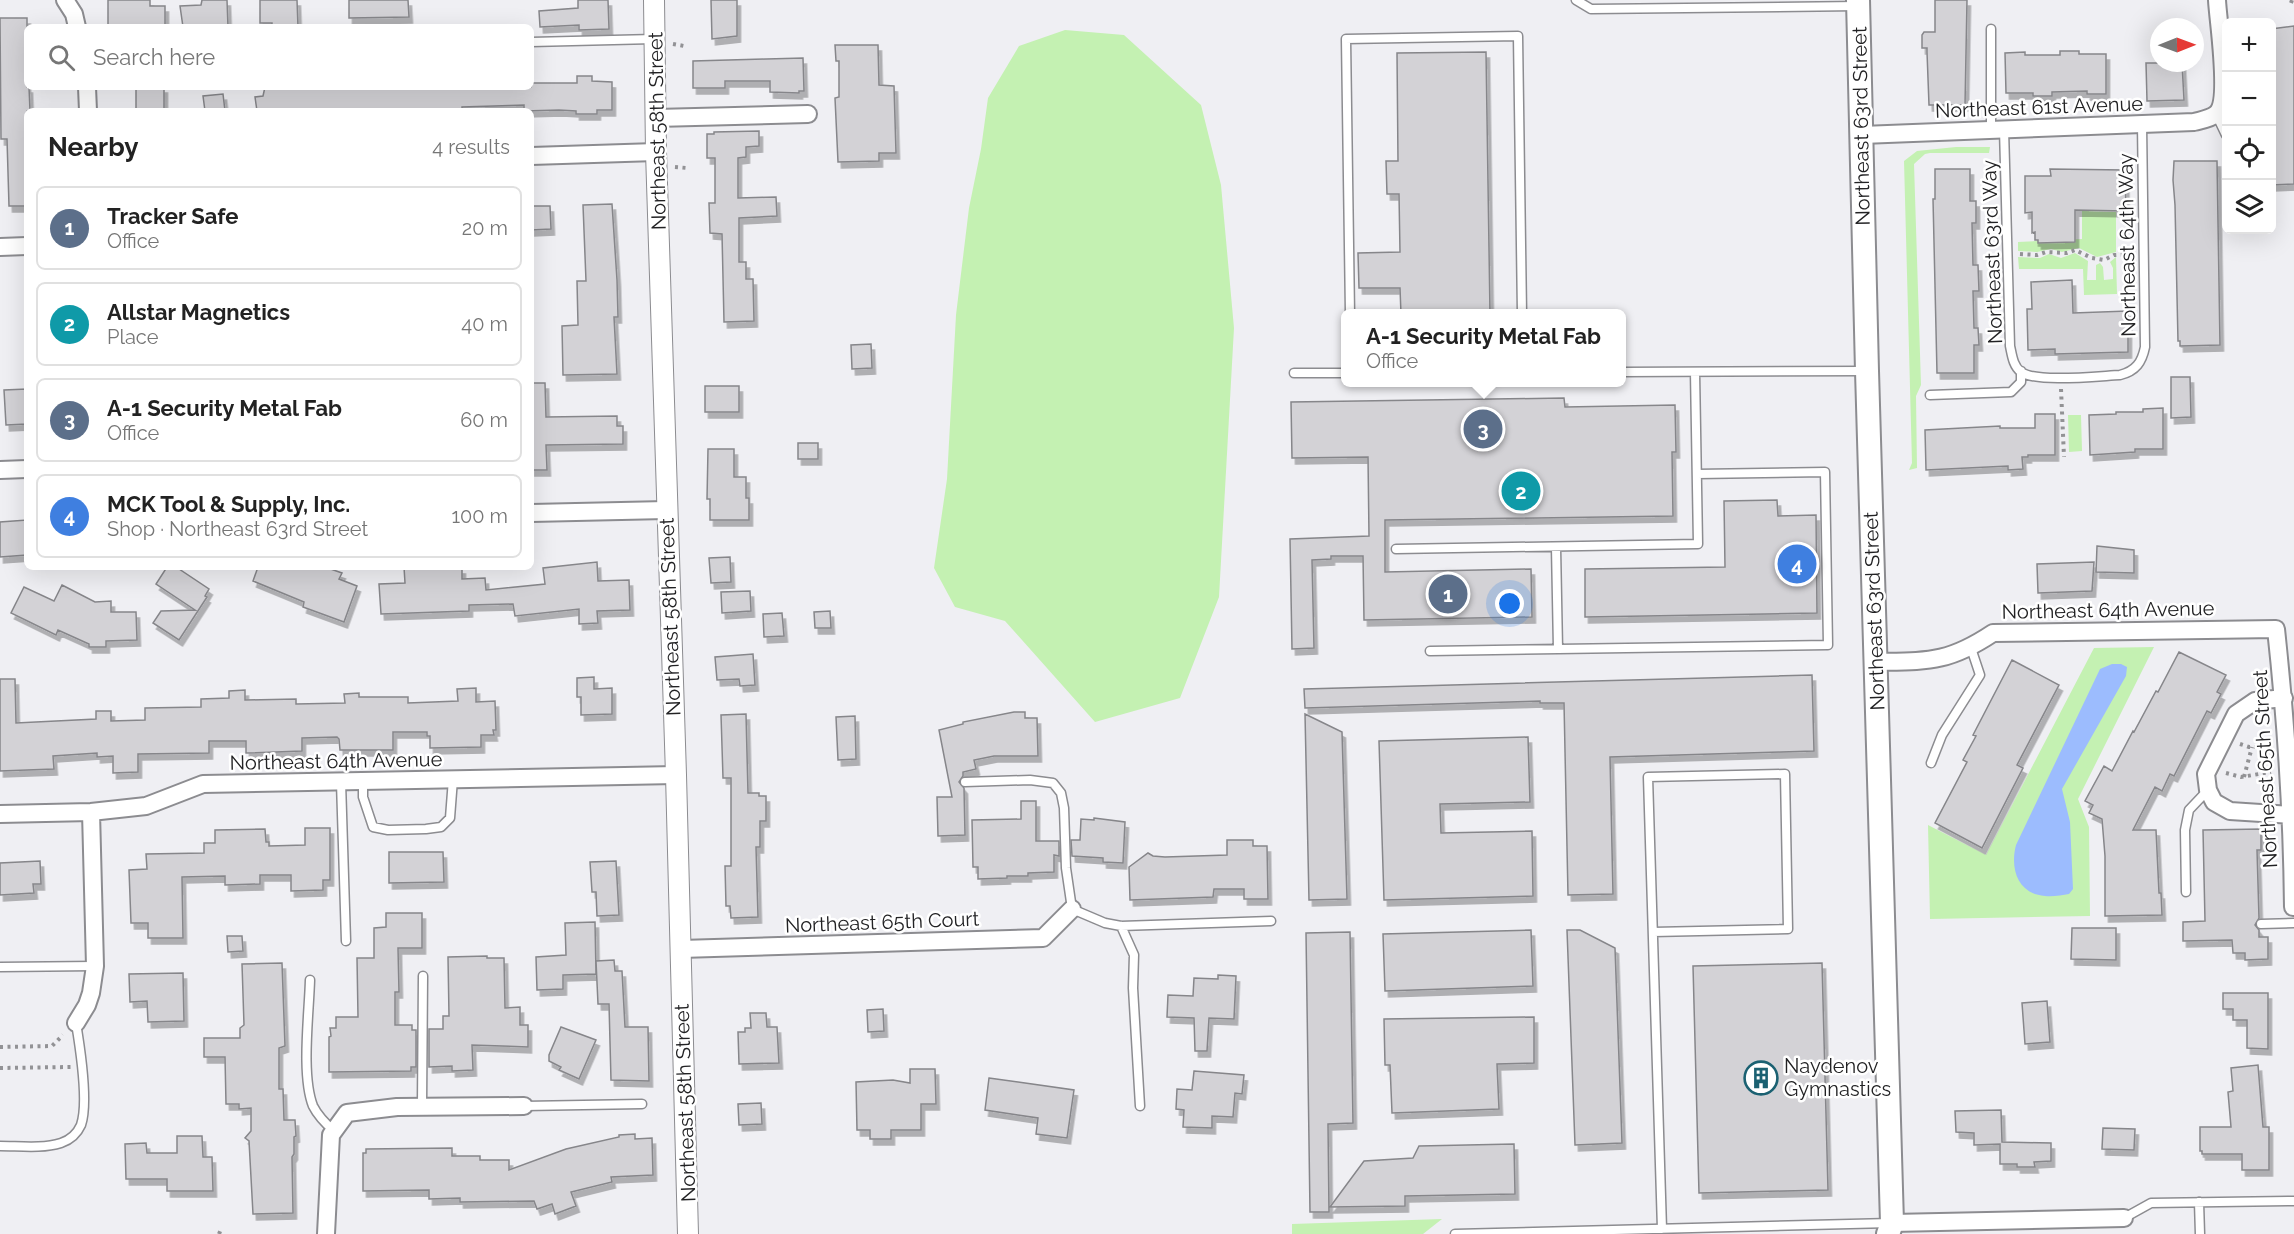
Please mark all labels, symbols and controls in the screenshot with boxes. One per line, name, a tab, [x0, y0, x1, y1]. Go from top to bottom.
north arrow	[2150, 18, 2204, 72]
map controls	[2222, 18, 2276, 234]
button: +	[2222, 18, 2276, 72]
search box	[24, 24, 534, 90]
street label: Northeast 63rd Street	[1847, 26, 1875, 226]
street label: Northeast 58th Street	[643, 31, 671, 230]
icon: search	[45, 41, 78, 74]
text: Search here	[93, 44, 215, 70]
button: −	[2222, 72, 2276, 126]
street label: Northeast 61st Avenue	[1934, 91, 2144, 123]
button: locate	[2222, 126, 2276, 180]
text: Nearby	[48, 132, 138, 162]
text: 4 results	[432, 135, 510, 159]
street label: Northeast 64th Way	[2113, 153, 2141, 337]
street label: Northeast 63rd Way	[1977, 159, 2007, 344]
button: layers	[2222, 180, 2276, 234]
text: Tracker Safe	[107, 203, 238, 229]
text: 1	[65, 216, 74, 240]
text: 20 m	[462, 216, 508, 240]
text: Office	[107, 229, 159, 253]
text: Allstar Magnetics	[107, 299, 290, 325]
popup	[1341, 309, 1626, 387]
text: 2	[64, 312, 75, 336]
text: 40 m	[461, 312, 508, 336]
text: A-1 Security Metal Fab	[1366, 323, 1601, 349]
text: Place	[107, 325, 158, 349]
text: Office	[1366, 349, 1418, 373]
text: A-1 Security Metal Fab	[107, 395, 342, 421]
pin: 3	[1464, 406, 1502, 452]
text: 3	[64, 408, 75, 432]
text: 60 m	[460, 408, 508, 432]
text: Office	[107, 421, 159, 445]
pin: 2	[1502, 468, 1540, 514]
text: MCK Tool & Supply, Inc.	[107, 491, 350, 517]
text: 4	[64, 504, 75, 528]
text: 100 m	[451, 504, 508, 528]
street label: Northeast 63rd Street	[1859, 511, 1889, 711]
text: Shop · Northeast 63rd Street	[107, 517, 368, 541]
street label: Northeast 58th Street	[655, 517, 685, 717]
pin: 4	[1778, 542, 1816, 586]
pin: 1	[1428, 572, 1468, 616]
your location	[1495, 589, 1524, 618]
street label: Northeast 64th Avenue	[2001, 596, 2215, 624]
street label: Northeast 65th Street	[2248, 669, 2282, 869]
street label: Northeast 64th Avenue	[229, 747, 443, 775]
street label: Northeast 65th Court	[784, 907, 980, 937]
street label: Northeast 58th Street	[670, 1003, 700, 1203]
place label: Naydenov Gymnastics	[1784, 1054, 1891, 1101]
building icon: Naydenov Gymnastics	[1743, 1060, 1779, 1096]

